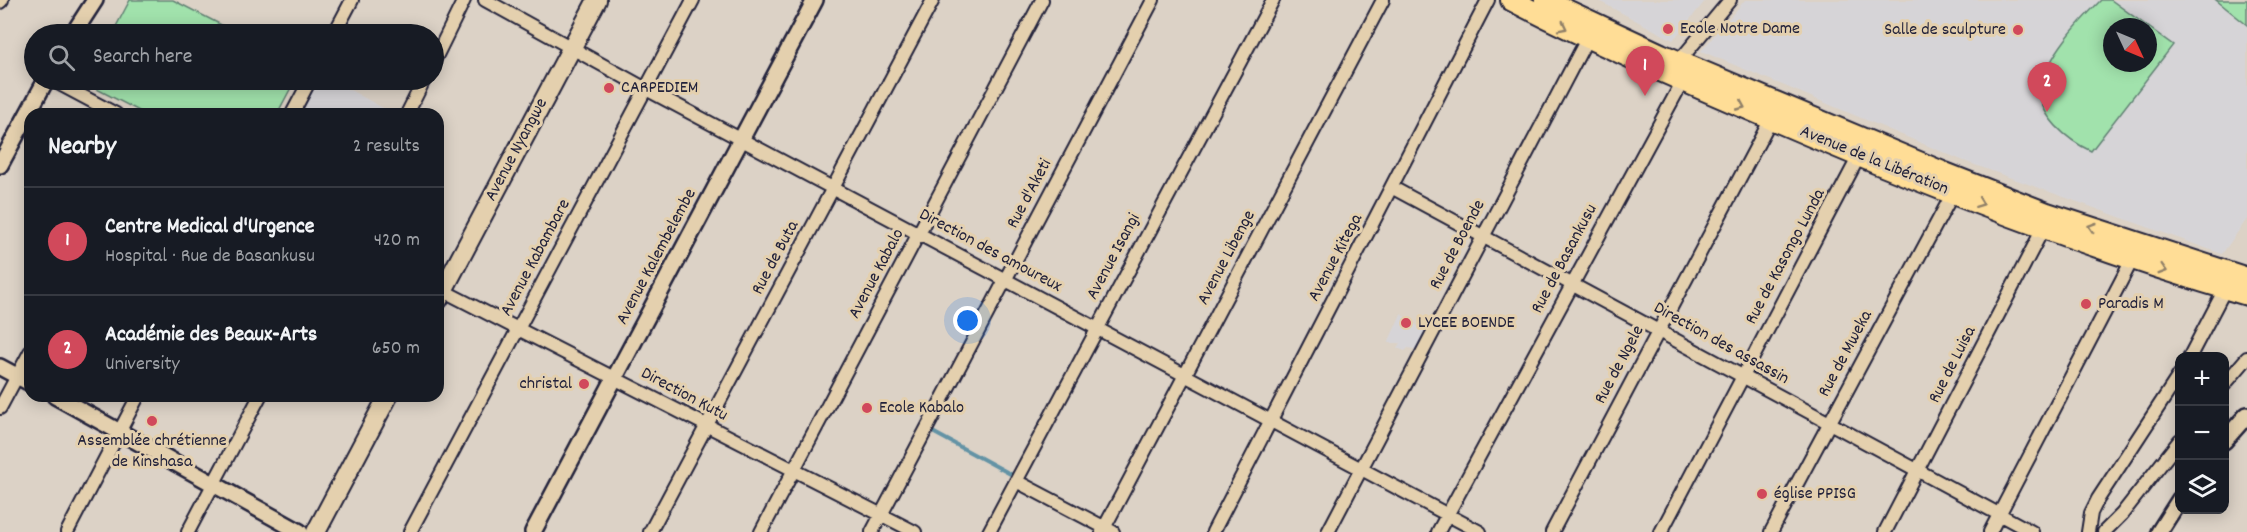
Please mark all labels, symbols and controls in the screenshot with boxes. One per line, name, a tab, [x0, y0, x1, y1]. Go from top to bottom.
place label: Ecole Notre Dame	[1680, 17, 1800, 42]
place label: Salle de sculpture	[1884, 18, 2006, 43]
north arrow	[2103, 18, 2157, 72]
one-way arrow	[1557, 19, 1568, 31]
marker: Ecole Notre Dame	[1661, 22, 1675, 36]
marker: Salle de sculpture	[2011, 23, 2025, 37]
search box	[24, 24, 444, 90]
icon: search	[45, 41, 78, 74]
text: Search here	[93, 42, 192, 73]
pin: 1	[1626, 46, 1664, 96]
pin: 2	[2028, 63, 2066, 112]
place label: CARPEDIEM	[621, 76, 698, 101]
marker: CARPEDIEM	[602, 81, 616, 95]
street label: Avenue Nyangwe	[479, 94, 555, 206]
one-way arrow	[1735, 99, 1746, 111]
street label: Avenue de la Libération	[1796, 120, 1952, 202]
text: Nearby	[48, 129, 116, 166]
text: 2 results	[353, 133, 420, 161]
street label: Rue d'Aketi	[1001, 155, 1059, 233]
street label: Rue de Kasongo Lunda	[1740, 184, 1833, 329]
street label: Avenue Kalembelembe	[611, 185, 703, 329]
street label: Avenue Kabambare	[495, 195, 577, 321]
street label: Rue de Boende	[1424, 196, 1492, 294]
one-way arrow	[1974, 196, 1985, 209]
street label: Rue de Basankusu	[1526, 200, 1604, 318]
street label: Direction des amoureux	[914, 203, 1066, 299]
street label: Avenue Libenge	[1192, 206, 1262, 310]
street label: Avenue Isangi	[1081, 209, 1147, 305]
street label: Avenue Kitega	[1302, 209, 1370, 306]
text: Centre Medical d'Urgence	[105, 212, 315, 243]
street label: Rue de Buta	[746, 216, 806, 299]
one-way arrow	[2087, 222, 2098, 234]
street label: Avenue Kabalo	[843, 225, 911, 323]
text: 1	[65, 227, 70, 255]
text: 420 m	[374, 227, 420, 255]
text: Hospital · Rue de Basankusu	[105, 243, 315, 271]
one-way arrow	[2157, 263, 2168, 275]
place label: Paradis M	[2098, 292, 2164, 317]
street label: Direction des assassin	[1649, 296, 1793, 392]
marker: Paradis M	[2079, 297, 2093, 311]
your location	[953, 306, 982, 335]
street label: Rue de Mweka	[1813, 306, 1880, 402]
place label: LYCEE BOENDE	[1418, 311, 1515, 336]
marker: LYCEE BOENDE	[1399, 316, 1413, 330]
text: Académie des Beaux-Arts	[105, 320, 317, 351]
street label: Rue de Ngele	[1589, 321, 1651, 409]
street label: Rue de Luisa	[1923, 322, 1983, 408]
text: 2	[63, 335, 72, 363]
text: 650 m	[372, 335, 420, 363]
text: University	[105, 351, 180, 379]
map controls	[2175, 352, 2229, 514]
button: +	[2175, 352, 2229, 406]
street label: Direction Kutu	[636, 362, 732, 428]
place label: christal	[520, 372, 573, 397]
marker: christal	[577, 377, 591, 391]
place label: Ecole Kabalo	[879, 396, 964, 421]
marker: Ecole Kabalo	[860, 401, 874, 415]
button: −	[2175, 406, 2229, 460]
marker: Assemblée chrétienne de Kinshasa	[145, 414, 159, 428]
place label: Assemblée chrétienne de Kinshasa	[77, 429, 227, 475]
button: layers	[2175, 460, 2229, 514]
place label: église PPISG	[1774, 482, 1856, 507]
marker: église PPISG	[1755, 487, 1769, 501]

